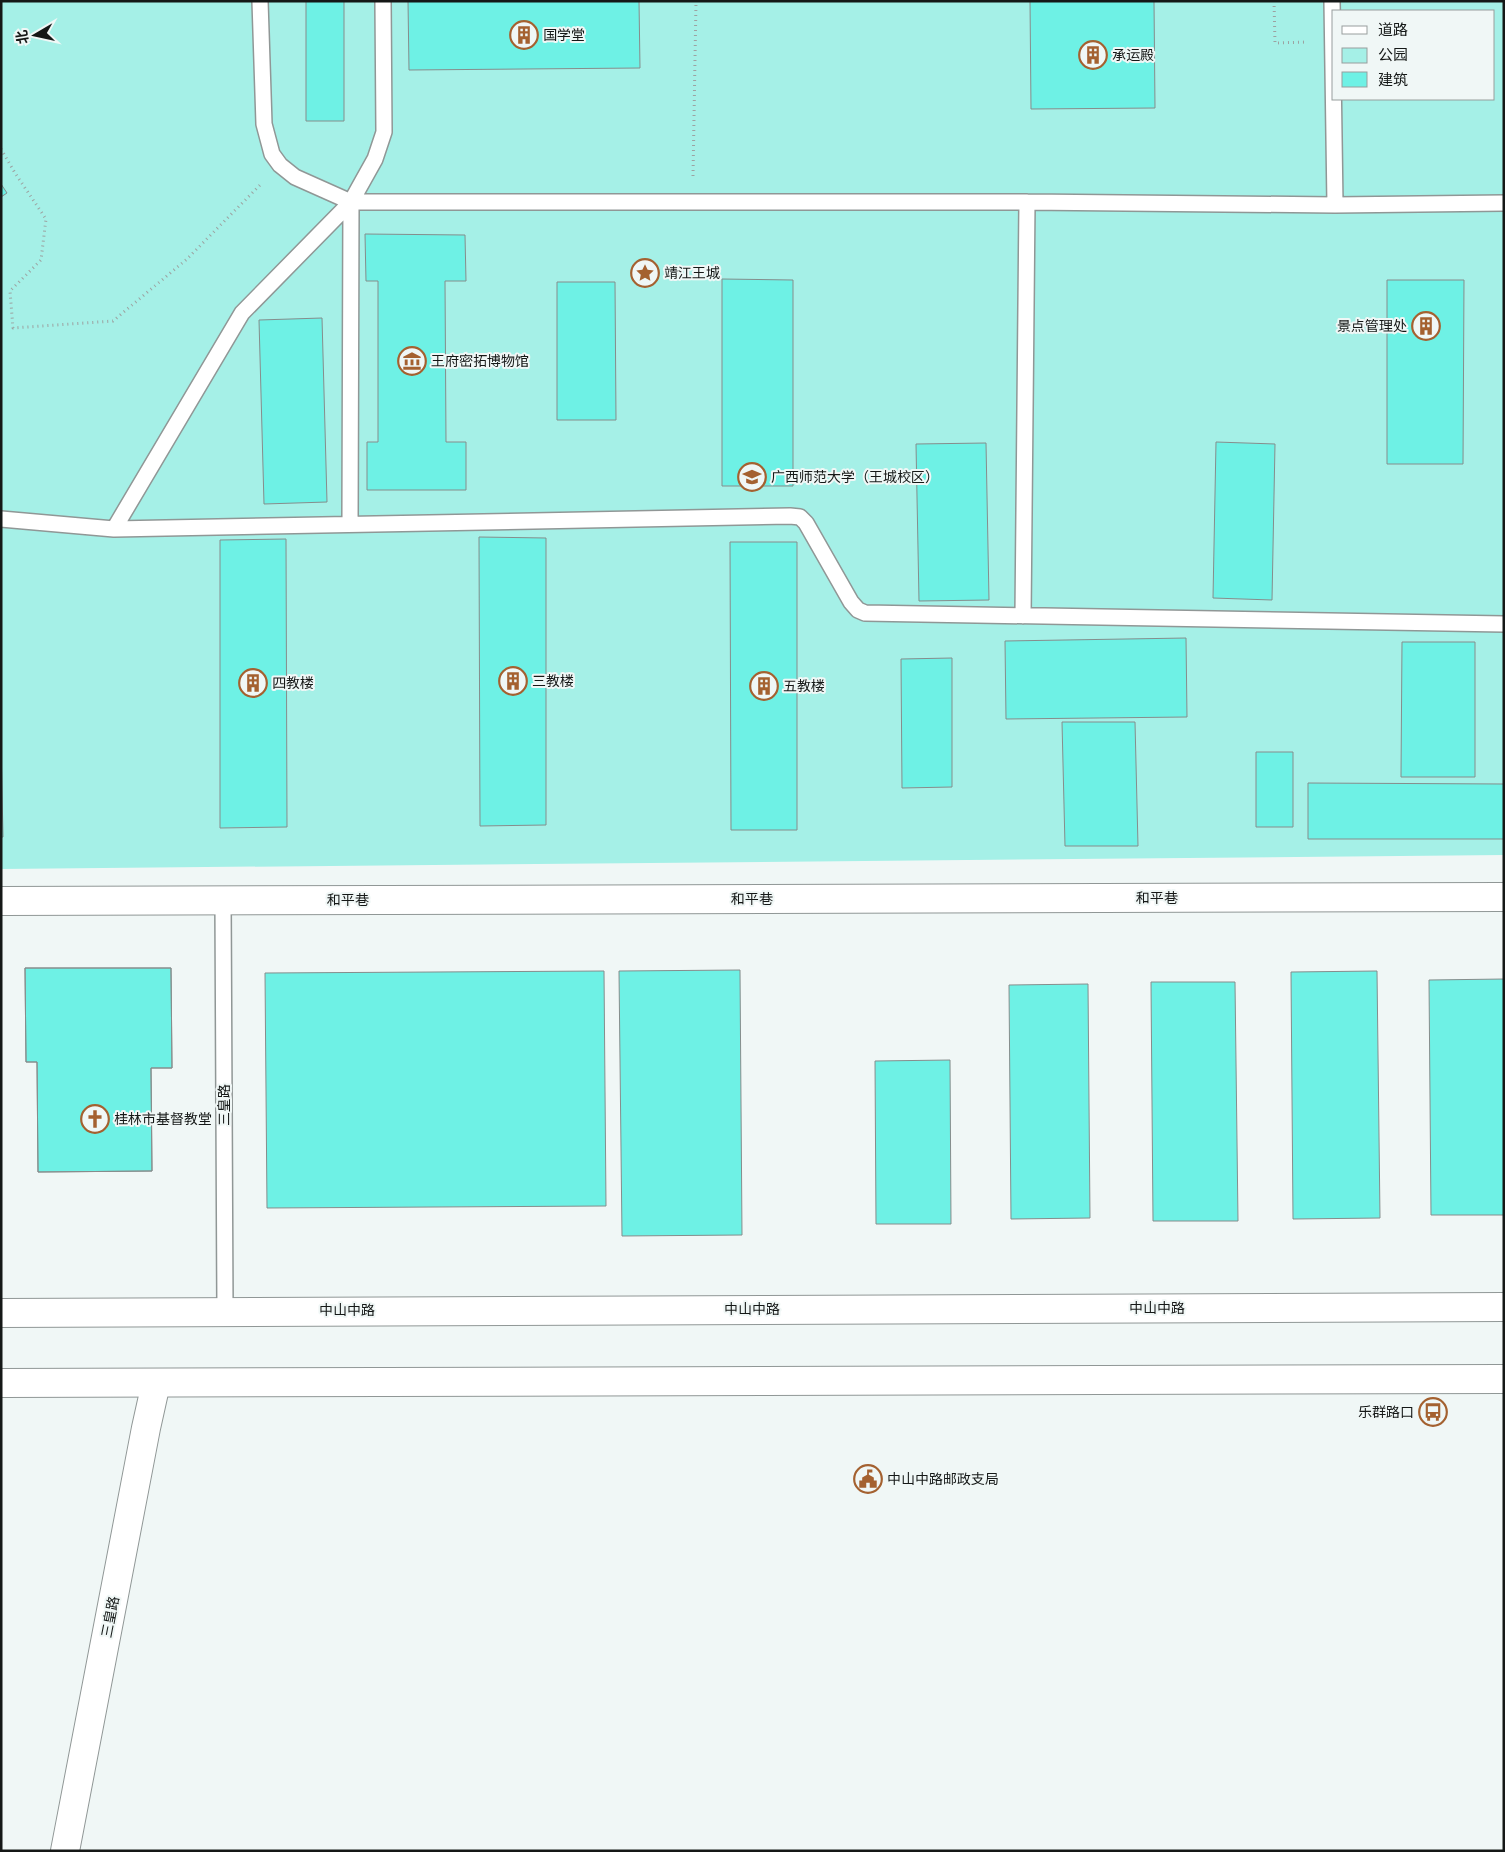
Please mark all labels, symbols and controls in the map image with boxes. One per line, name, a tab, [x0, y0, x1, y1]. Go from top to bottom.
north arrow	[10, 10, 60, 60]
legend	[1332, 10, 1495, 100]
building icon: 国学堂	[509, 20, 539, 50]
text: 道路	[1378, 21, 1408, 39]
place label: 国学堂	[543, 27, 585, 43]
text: 北	[13, 29, 31, 45]
building icon: 承运殿	[1078, 40, 1108, 70]
text: 公园	[1378, 46, 1408, 64]
place label: 承运殿	[1112, 47, 1154, 63]
text: 建筑	[1378, 71, 1408, 89]
place icon: 靖江王城	[630, 258, 660, 288]
place label: 靖江王城	[664, 265, 720, 281]
building icon: 景点管理处	[1411, 311, 1441, 341]
place label: 景点管理处	[1337, 318, 1407, 334]
museum icon: 王府密拓博物馆	[397, 346, 427, 376]
place label: 王府密拓博物馆	[431, 353, 529, 369]
school or university icon: 广西师范大学（王城校区）	[737, 462, 767, 492]
place label: 广西师范大学（王城校区）	[771, 469, 939, 485]
building icon: 三教楼	[498, 666, 528, 696]
building icon: 四教楼	[238, 668, 268, 698]
building icon: 五教楼	[749, 671, 779, 701]
place label: 三教楼	[532, 673, 574, 689]
place label: 四教楼	[272, 675, 314, 691]
place label: 五教楼	[783, 678, 825, 694]
street label: 和平巷	[1136, 890, 1178, 906]
street label: 和平巷	[731, 891, 773, 907]
street label: 和平巷	[327, 892, 369, 908]
street label: 三皇路	[216, 1084, 232, 1126]
church icon: 桂林市基督教堂	[80, 1104, 110, 1134]
place label: 桂林市基督教堂	[114, 1111, 212, 1127]
street label: 中山中路	[1129, 1300, 1185, 1316]
street label: 中山中路	[724, 1301, 780, 1317]
street label: 中山中路	[319, 1302, 375, 1318]
bus stop icon: 乐群路口	[1418, 1397, 1448, 1427]
place label: 乐群路口	[1358, 1404, 1414, 1420]
public building icon: 中山中路邮政支局	[853, 1464, 883, 1494]
place label: 中山中路邮政支局	[887, 1471, 999, 1487]
street label: 三皇路	[98, 1595, 122, 1639]

